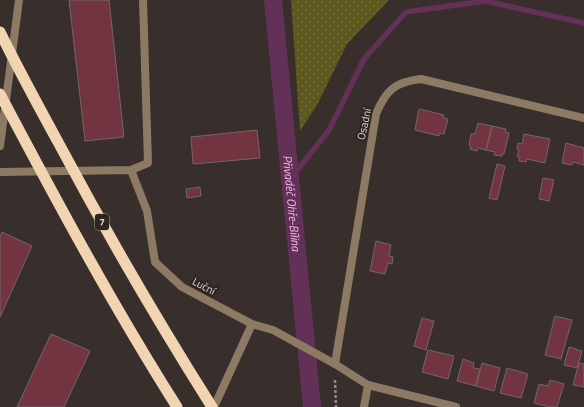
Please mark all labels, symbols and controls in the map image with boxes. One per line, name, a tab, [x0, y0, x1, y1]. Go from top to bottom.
street label: Osadní	[353, 105, 375, 141]
water label: Přivaděč Ohře-Bílina	[278, 154, 307, 253]
road number: 7	[95, 214, 109, 230]
street label: Luční	[190, 273, 220, 299]

